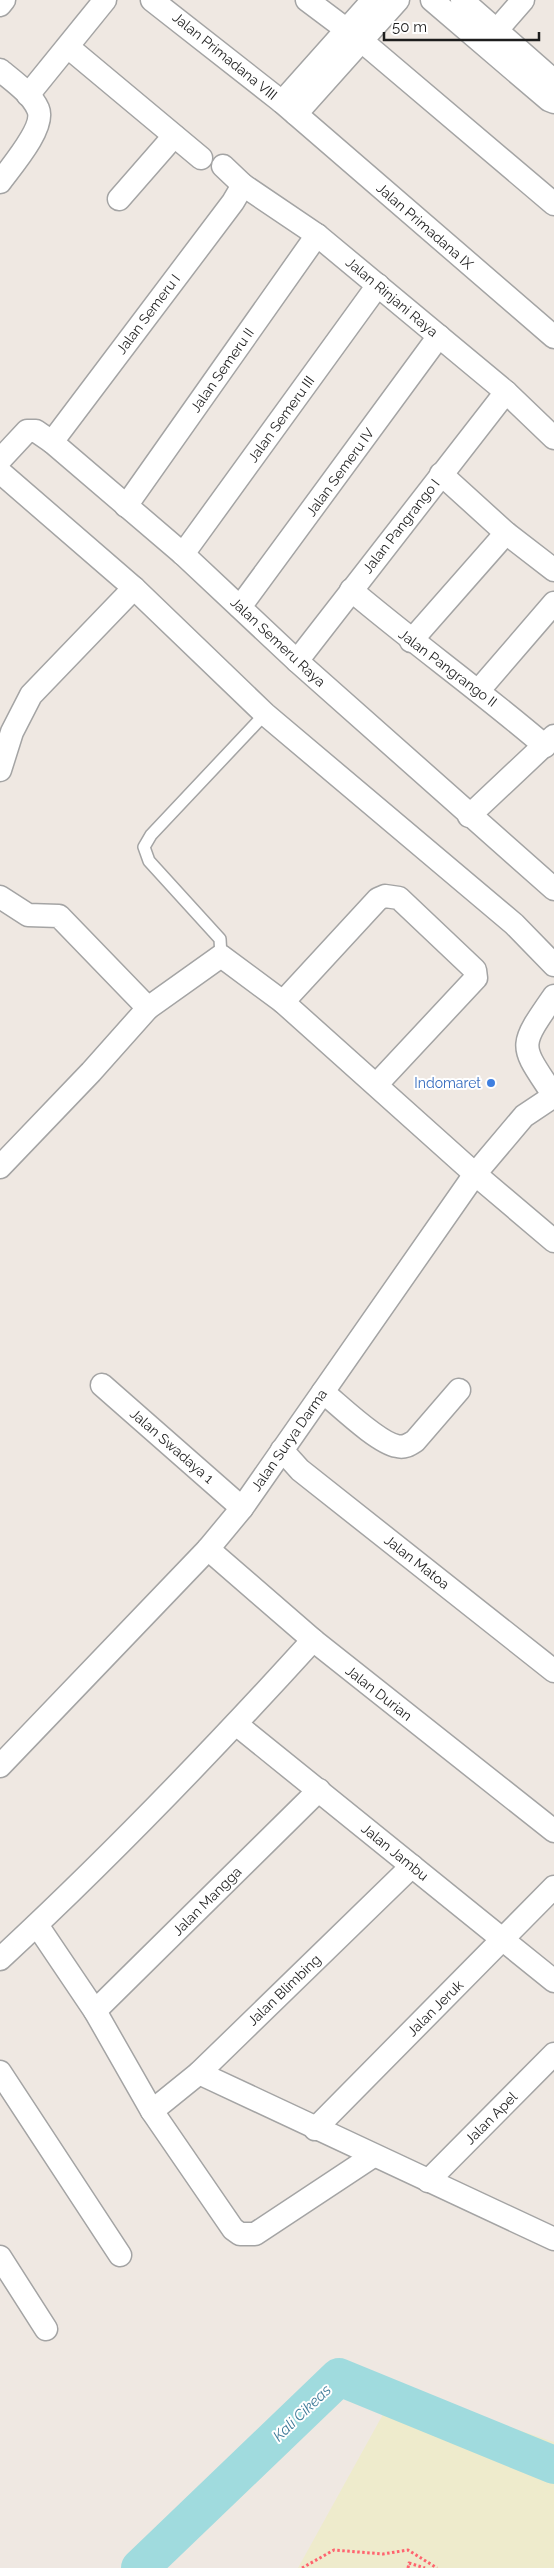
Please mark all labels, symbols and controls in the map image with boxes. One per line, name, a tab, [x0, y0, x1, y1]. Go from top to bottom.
street label: Jalan Primadana VIII	[170, 9, 280, 103]
scale bar	[384, 10, 539, 42]
text: 50 m	[392, 18, 427, 36]
street label: Jalan Primadana IX	[373, 180, 477, 272]
street label: Jalan Rinjani Raya	[343, 254, 441, 340]
street label: Jalan Semeru I	[113, 271, 183, 357]
street label: Jalan Semeru II	[187, 325, 257, 415]
street label: Jalan Semeru III	[244, 373, 318, 465]
street label: Jalan Semeru IV	[303, 424, 378, 519]
street label: Jalan Pangrango I	[359, 476, 443, 576]
street label: Jalan Semeru Raya	[227, 594, 329, 690]
street label: Jalan Pangrango II	[396, 626, 500, 710]
place label: Indomaret	[414, 1075, 481, 1091]
marker: Indomaret	[485, 1077, 497, 1089]
street label: Jalan Surya Darma	[248, 1386, 330, 1494]
street label: Jalan Swadaya 1	[127, 1405, 217, 1487]
street label: Jalan Matoa	[381, 1532, 453, 1592]
street label: Jalan Durian	[343, 1662, 415, 1724]
street label: Jalan Jambu	[358, 1820, 432, 1884]
street label: Jalan Mangga	[169, 1863, 245, 1939]
street label: Jalan Blimbing	[244, 1951, 324, 2029]
street label: Jalan Jeruk	[404, 1976, 467, 2039]
street label: Jalan Apel	[462, 2088, 521, 2147]
water label: Kali Cikeas	[269, 2381, 335, 2445]

